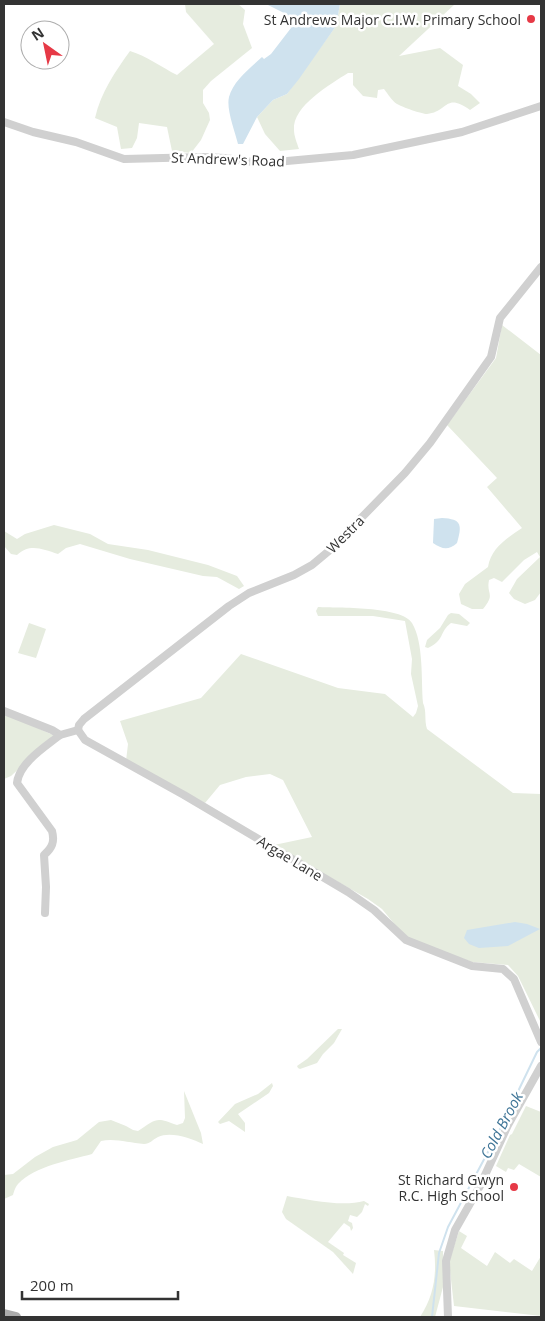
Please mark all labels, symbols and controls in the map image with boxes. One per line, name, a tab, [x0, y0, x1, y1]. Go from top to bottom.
place label: St Andrews Major C.I.W. Primary School	[264, 10, 521, 29]
marker: St Andrews Major C.I.W. Primary School	[525, 13, 537, 25]
north arrow	[20, 20, 70, 70]
text: N	[28, 23, 48, 45]
street label: St Andrew's Road	[171, 148, 285, 170]
street label: Westra	[322, 511, 368, 557]
street label: Argae Lane	[254, 831, 326, 885]
water label: Cold Brook	[475, 1088, 527, 1162]
place label: St Richard Gwyn R.C. High School	[398, 1170, 504, 1205]
marker: St Richard Gwyn R.C. High School	[508, 1181, 520, 1193]
scale bar	[22, 1268, 179, 1300]
text: 200 m	[30, 1275, 74, 1295]

